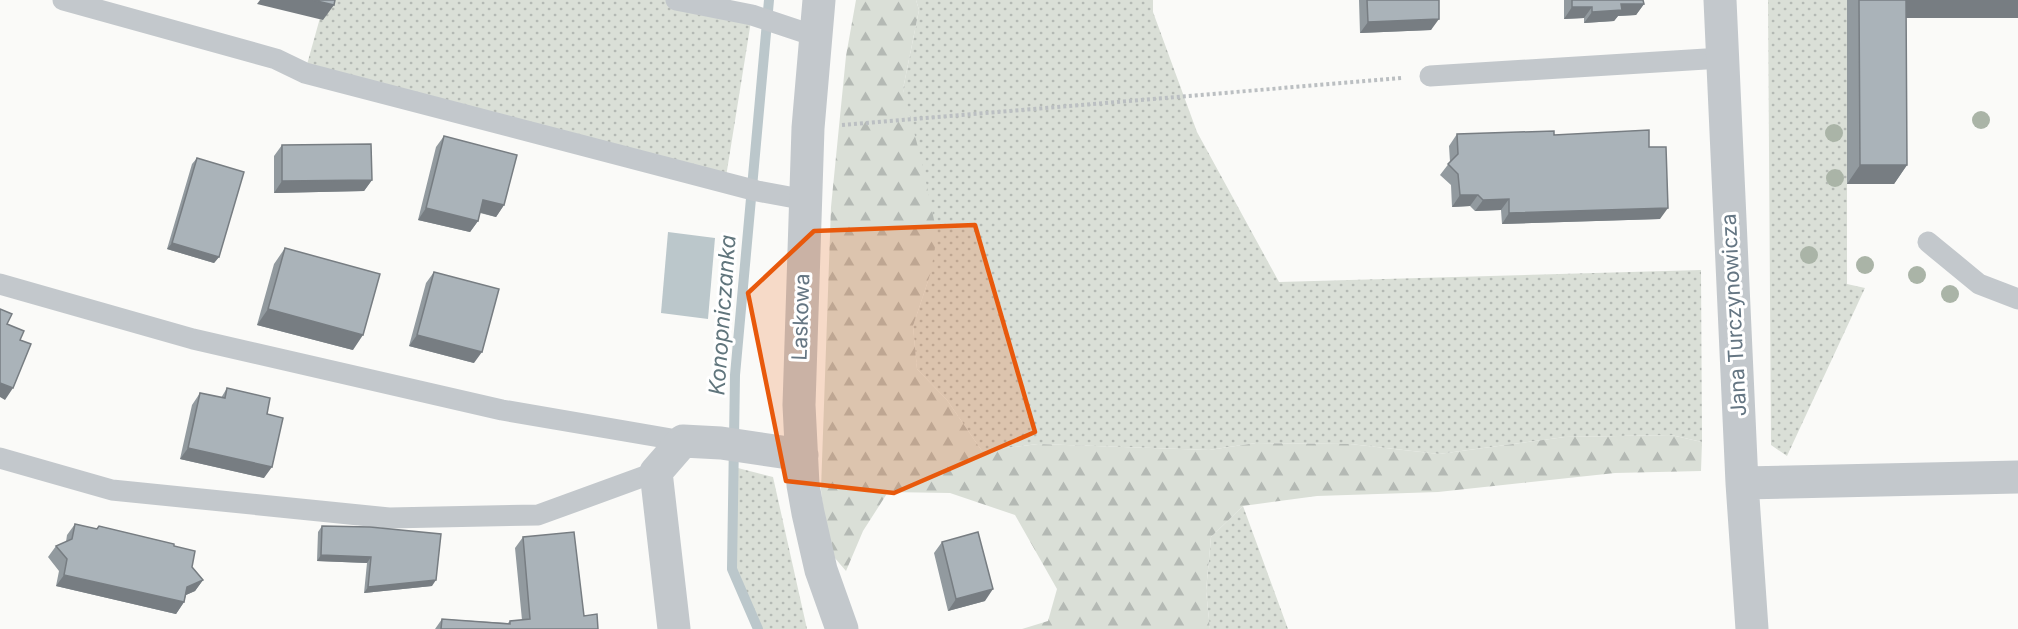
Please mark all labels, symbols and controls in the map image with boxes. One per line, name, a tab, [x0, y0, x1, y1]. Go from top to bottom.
street label: Jana Turczynowicza	[1716, 213, 1751, 417]
water label: Konopniczanka	[703, 234, 741, 396]
street label: Laskowa	[786, 273, 815, 361]

